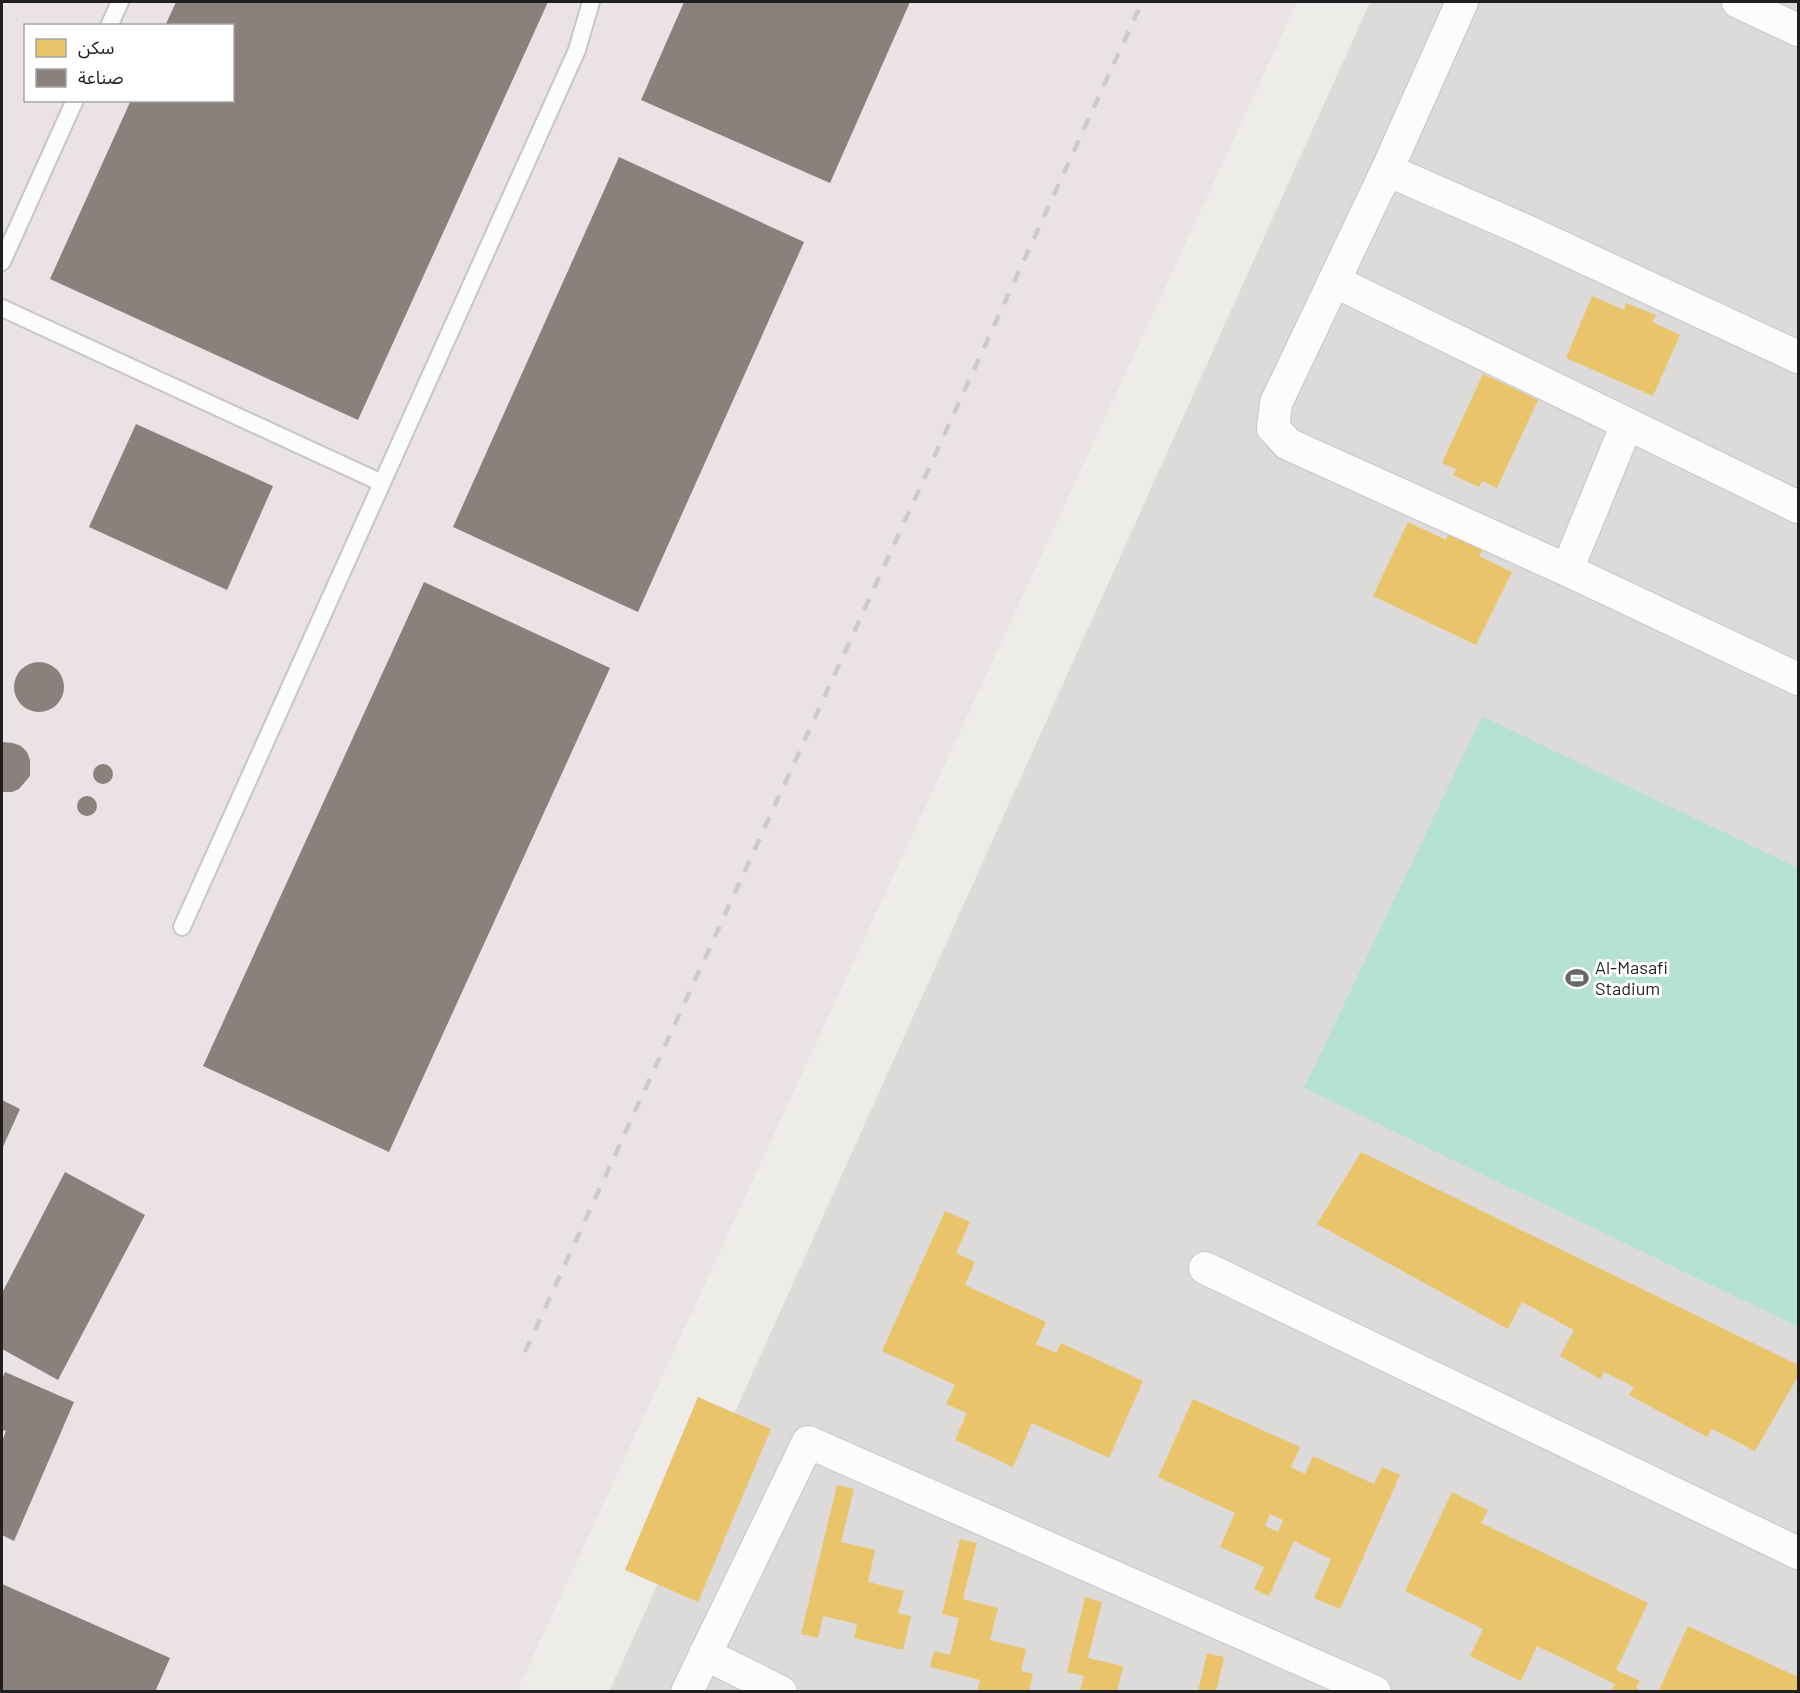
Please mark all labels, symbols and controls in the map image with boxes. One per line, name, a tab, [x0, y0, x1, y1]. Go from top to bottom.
legend	[24, 24, 234, 102]
text: سكن	[78, 36, 114, 59]
text: صناعة	[78, 66, 123, 88]
place label: Al-Masafi Stadium	[1595, 956, 1668, 999]
sports icon: Al-Masafi Stadium	[1564, 965, 1590, 991]

